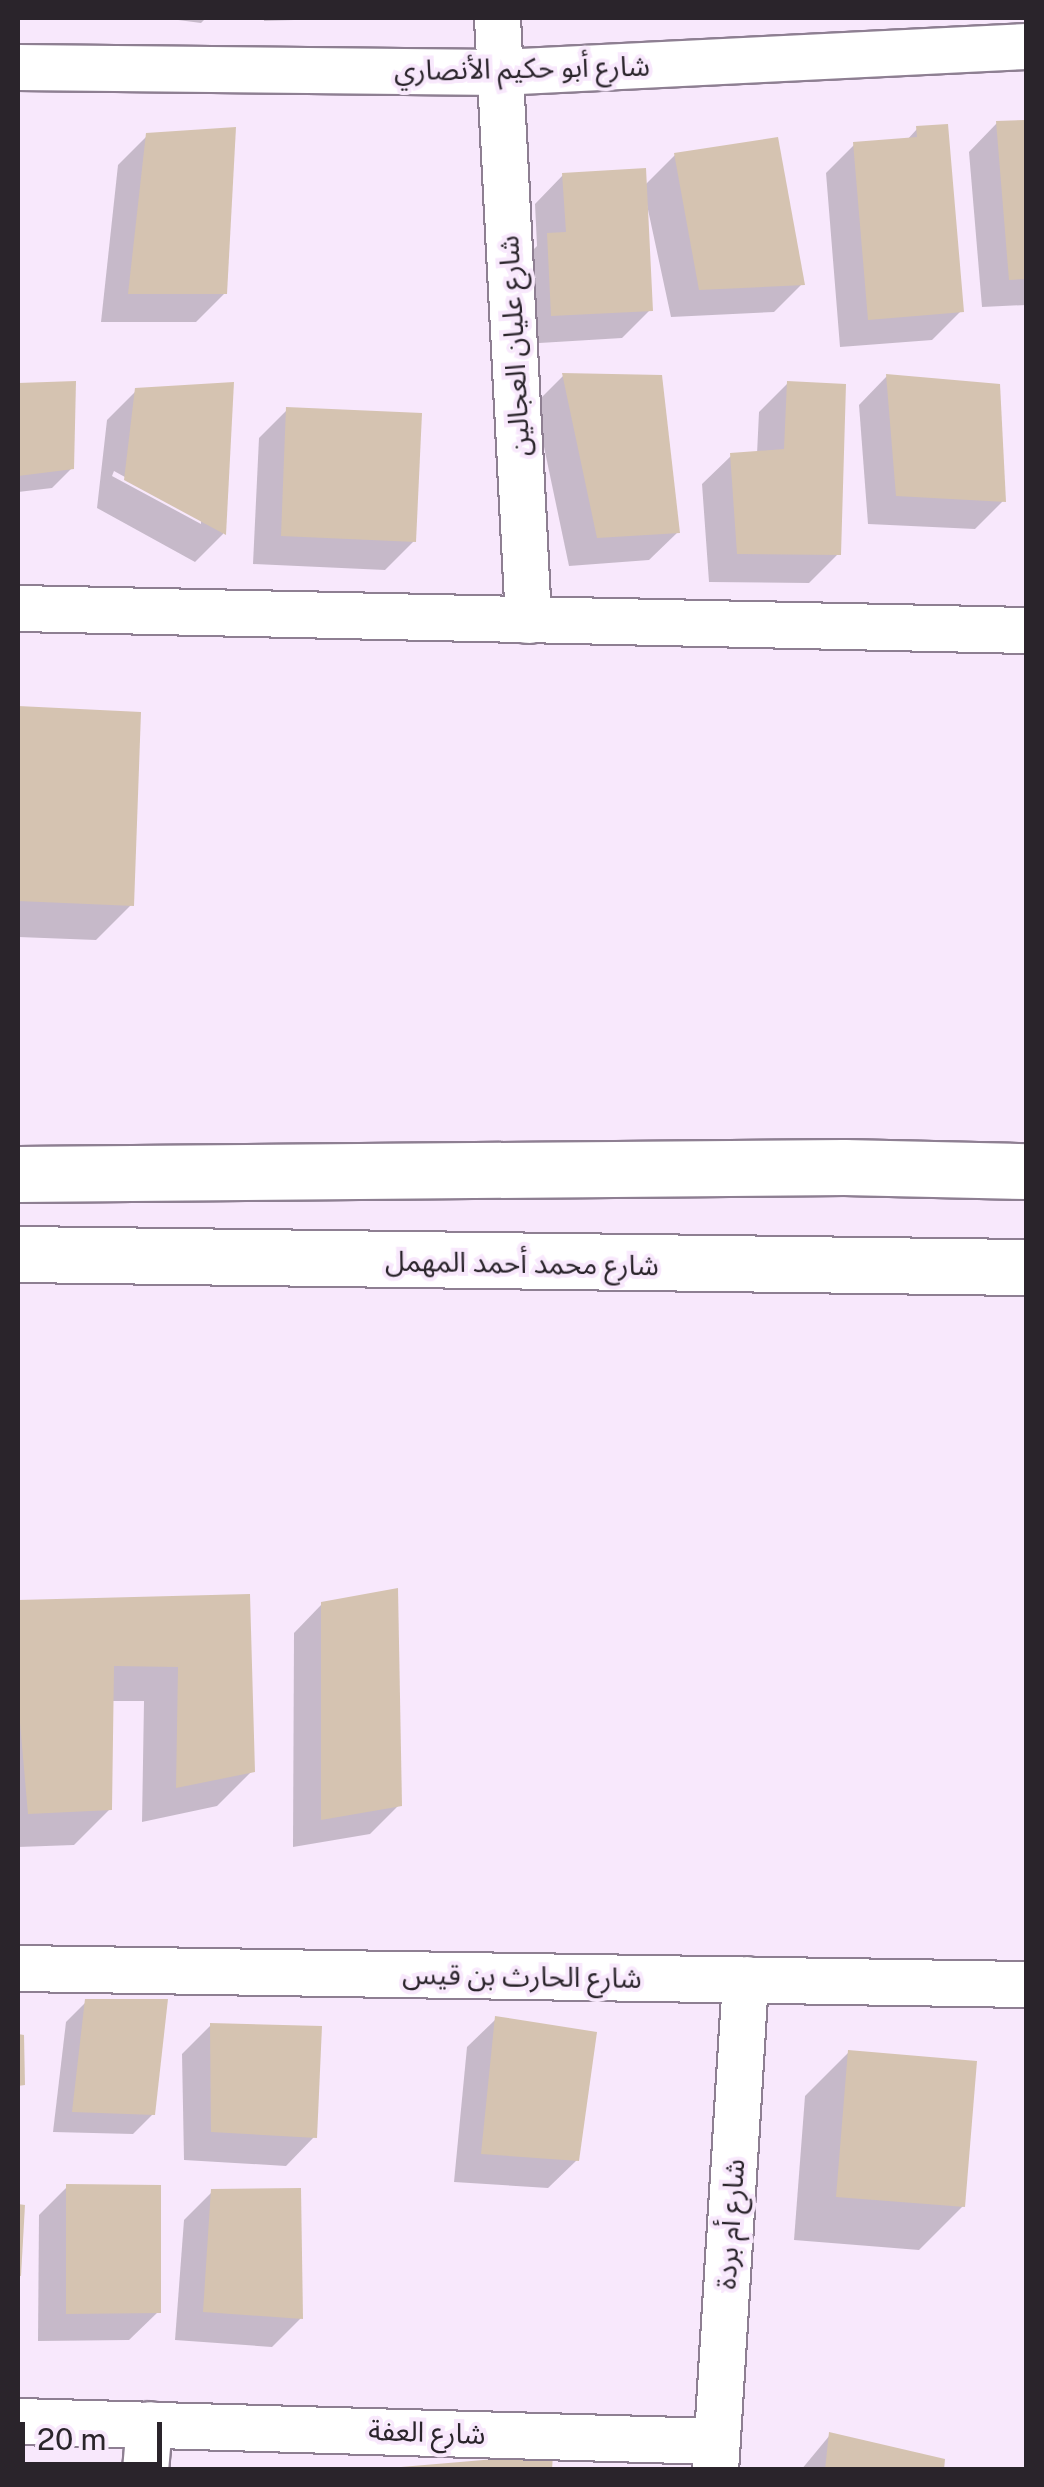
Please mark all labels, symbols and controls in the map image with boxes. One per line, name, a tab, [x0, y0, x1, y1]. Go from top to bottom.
street label: شارع أبو حكيم الأنصاري	[394, 49, 650, 87]
street label: شارع عليان العجالين	[491, 235, 537, 457]
street label: شارع محمد أحمد المهمل	[385, 1244, 659, 1282]
street label: شارع الحارث بن قيس	[402, 1957, 642, 1995]
street label: شارع أم بردة	[709, 2158, 751, 2290]
scale bar	[25, 2402, 168, 2464]
street label: شارع العفة	[368, 2413, 486, 2451]
text: 20 m	[37, 2421, 106, 2457]

